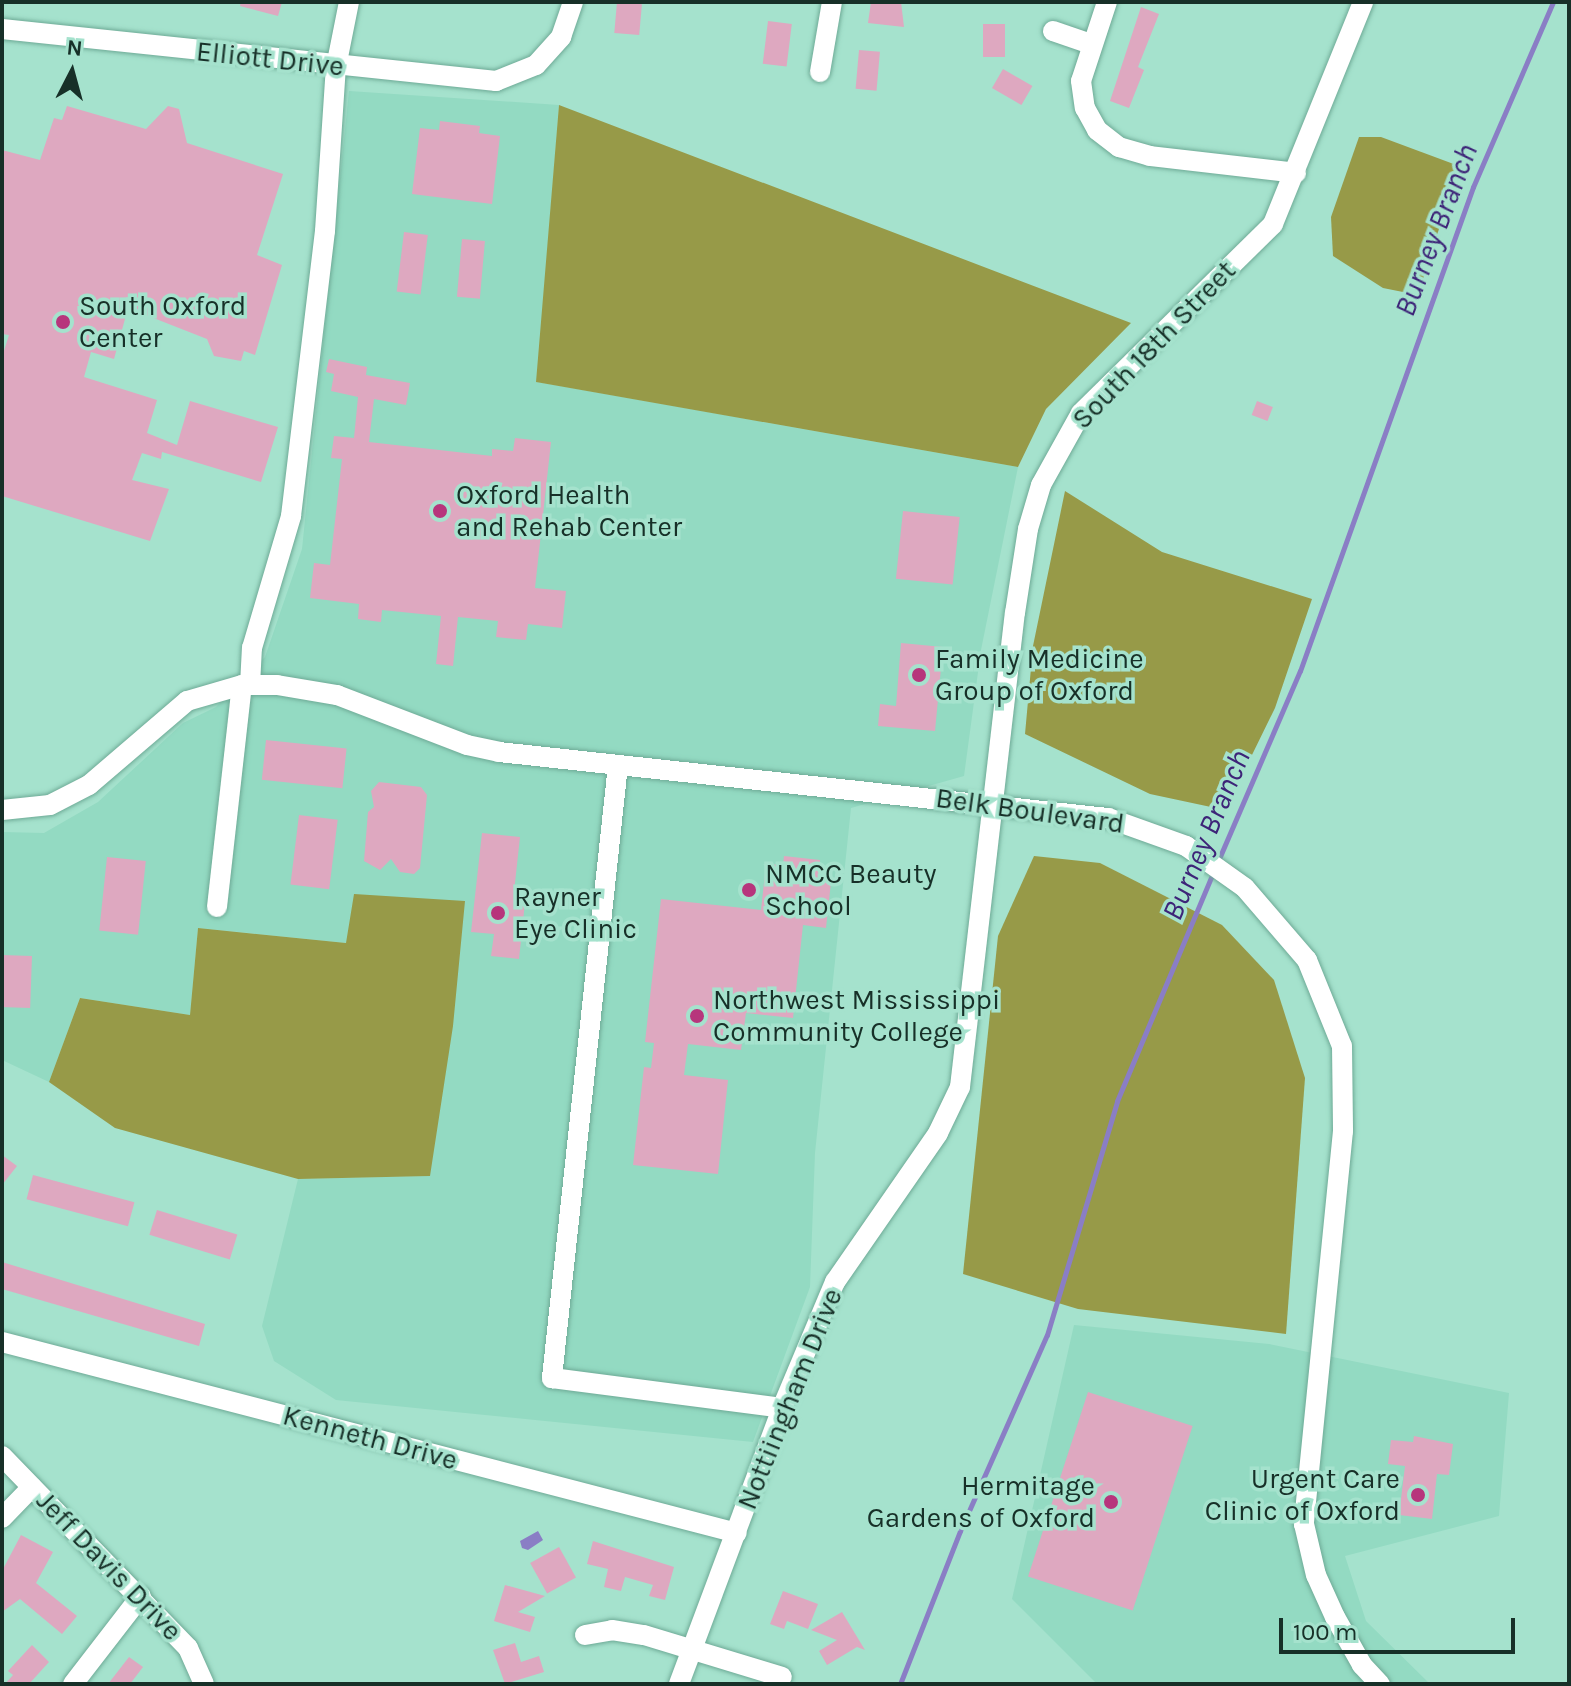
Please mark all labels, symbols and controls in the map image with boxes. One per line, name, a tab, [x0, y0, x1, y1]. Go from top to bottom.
north arrow	[32, 32, 112, 112]
text: N	[65, 34, 84, 62]
street label: Elliott Drive	[195, 35, 345, 83]
water label: Burney Branch	[1387, 139, 1485, 321]
street label: South 18th Street	[1065, 254, 1243, 436]
place label: South Oxford Center	[79, 289, 246, 355]
marker: South Oxford Center	[54, 313, 72, 331]
place label: Oxford Health and Rehab Center	[456, 478, 682, 544]
marker: Oxford Health and Rehab Center	[431, 502, 449, 520]
place label: Family Medicine Group of Oxford	[935, 642, 1144, 708]
marker: Family Medicine Group of Oxford	[910, 666, 928, 684]
water label: Burney Branch	[1154, 744, 1258, 926]
street label: Belk Boulevard	[934, 781, 1126, 841]
place label: NMCC Beauty School	[765, 857, 937, 923]
place label: Rayner Eye Clinic	[514, 880, 637, 946]
marker: NMCC Beauty School	[740, 881, 758, 899]
marker: Rayner Eye Clinic	[489, 904, 507, 922]
place label: Northwest Mississippi Community College	[713, 983, 1000, 1049]
marker: Northwest Mississippi Community College	[688, 1007, 706, 1025]
street label: Nottiingham Drive	[730, 1284, 850, 1514]
street label: Kenneth Drive	[279, 1399, 461, 1477]
place label: Urgent Care Clinic of Oxford	[1205, 1462, 1400, 1528]
place label: Hermitage Gardens of Oxford	[867, 1469, 1095, 1535]
street label: Jeff Davis Drive	[29, 1484, 189, 1648]
marker: Urgent Care Clinic of Oxford	[1407, 1484, 1429, 1506]
marker: Hermitage Gardens of Oxford	[1102, 1493, 1120, 1511]
scale bar	[1283, 1602, 1519, 1652]
text: 100 m	[1293, 1618, 1358, 1646]

